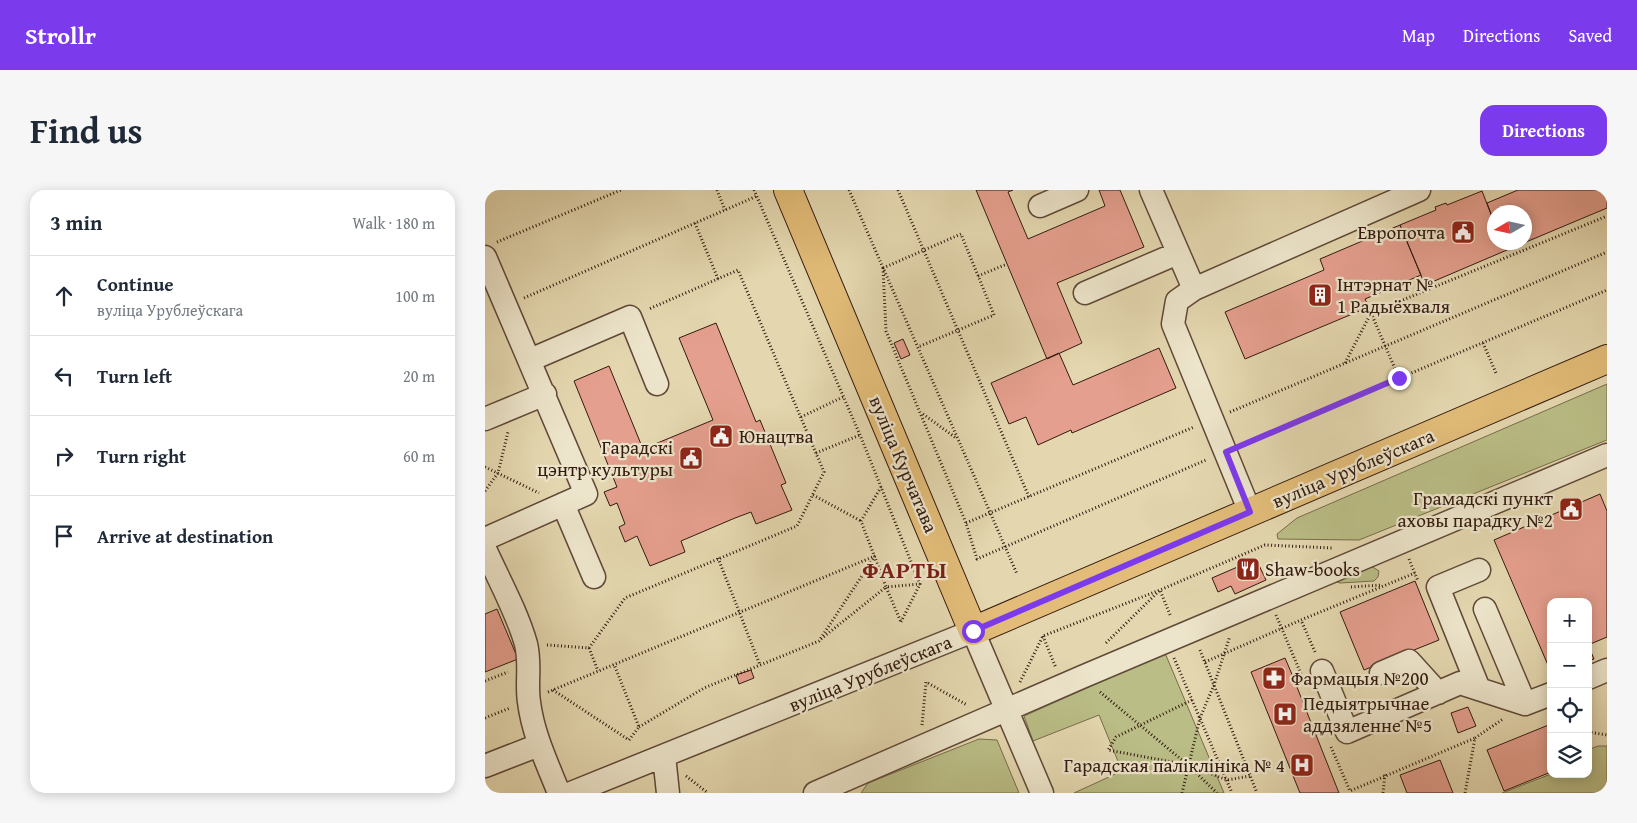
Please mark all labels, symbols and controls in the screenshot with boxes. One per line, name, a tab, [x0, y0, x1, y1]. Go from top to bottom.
text: Strollr	[25, 18, 96, 53]
text: Map	[1402, 22, 1435, 49]
text: Directions	[1463, 22, 1540, 49]
text: Saved	[1568, 22, 1612, 49]
text: Find us	[30, 105, 143, 156]
button: Directions	[1480, 105, 1607, 156]
north arrow	[1487, 205, 1532, 250]
text: 3 min	[50, 207, 102, 238]
text: Walk · 180 m	[352, 211, 435, 235]
place label: Европочта	[1357, 218, 1445, 246]
public building icon: Европочта	[1450, 219, 1476, 245]
text: Continue	[97, 270, 174, 298]
place label: Інтэрнат № 1 Радыёхваля	[1337, 270, 1451, 320]
icon: ahead	[50, 282, 78, 310]
building icon: Інтэрнат № 1 Радыёхваля	[1307, 282, 1333, 308]
text: 100 m	[395, 284, 435, 308]
text: вуліца Урублеўскага	[97, 298, 243, 322]
icon: left	[50, 362, 78, 390]
text: Turn left	[97, 362, 172, 390]
text: 20 m	[403, 364, 435, 388]
route end	[1388, 367, 1411, 390]
street label: вуліца Курчатава	[863, 391, 945, 537]
street label: вуліца Урублеўскага	[1268, 421, 1438, 515]
place label: Юнацтва	[739, 422, 814, 450]
public building icon: Юнацтва	[708, 423, 734, 449]
place label: Гарадскі цэнтр культуры	[537, 433, 673, 483]
icon: right	[50, 442, 78, 470]
text: Turn right	[97, 442, 186, 470]
text: 60 m	[403, 444, 435, 468]
public building icon: Гарадскі цэнтр культуры	[678, 445, 704, 471]
place label: Грамадскі пункт аховы парадку №2	[1398, 484, 1554, 534]
public building icon: Грамадскі пункт аховы парадку №2	[1558, 496, 1584, 522]
icon: arrive	[50, 522, 78, 550]
text: Arrive at destination	[97, 522, 273, 550]
district label: ФАРТЫ	[862, 552, 948, 587]
place label: Shaw-books	[1265, 555, 1360, 583]
restaurant icon: Shaw-books	[1235, 556, 1261, 582]
map controls	[1547, 598, 1592, 778]
button: +	[1547, 598, 1592, 643]
route start	[962, 620, 985, 643]
street label: вуліца Урублеўскага	[784, 628, 956, 718]
button: −	[1547, 643, 1592, 688]
place label: Фармацыя №200	[1291, 664, 1429, 692]
pharmacy icon: Фармацыя №200	[1261, 665, 1287, 691]
button: locate	[1547, 688, 1592, 733]
place label: Педыятрычнае аддзяленне №5	[1303, 689, 1432, 739]
hospital icon: Педыятрычнае аддзяленне №5	[1272, 701, 1298, 727]
button: layers	[1547, 733, 1592, 778]
place label: Гарадская паліклініка № 4	[1064, 751, 1285, 779]
hospital icon: Гарадская паліклініка № 4	[1289, 752, 1315, 778]

